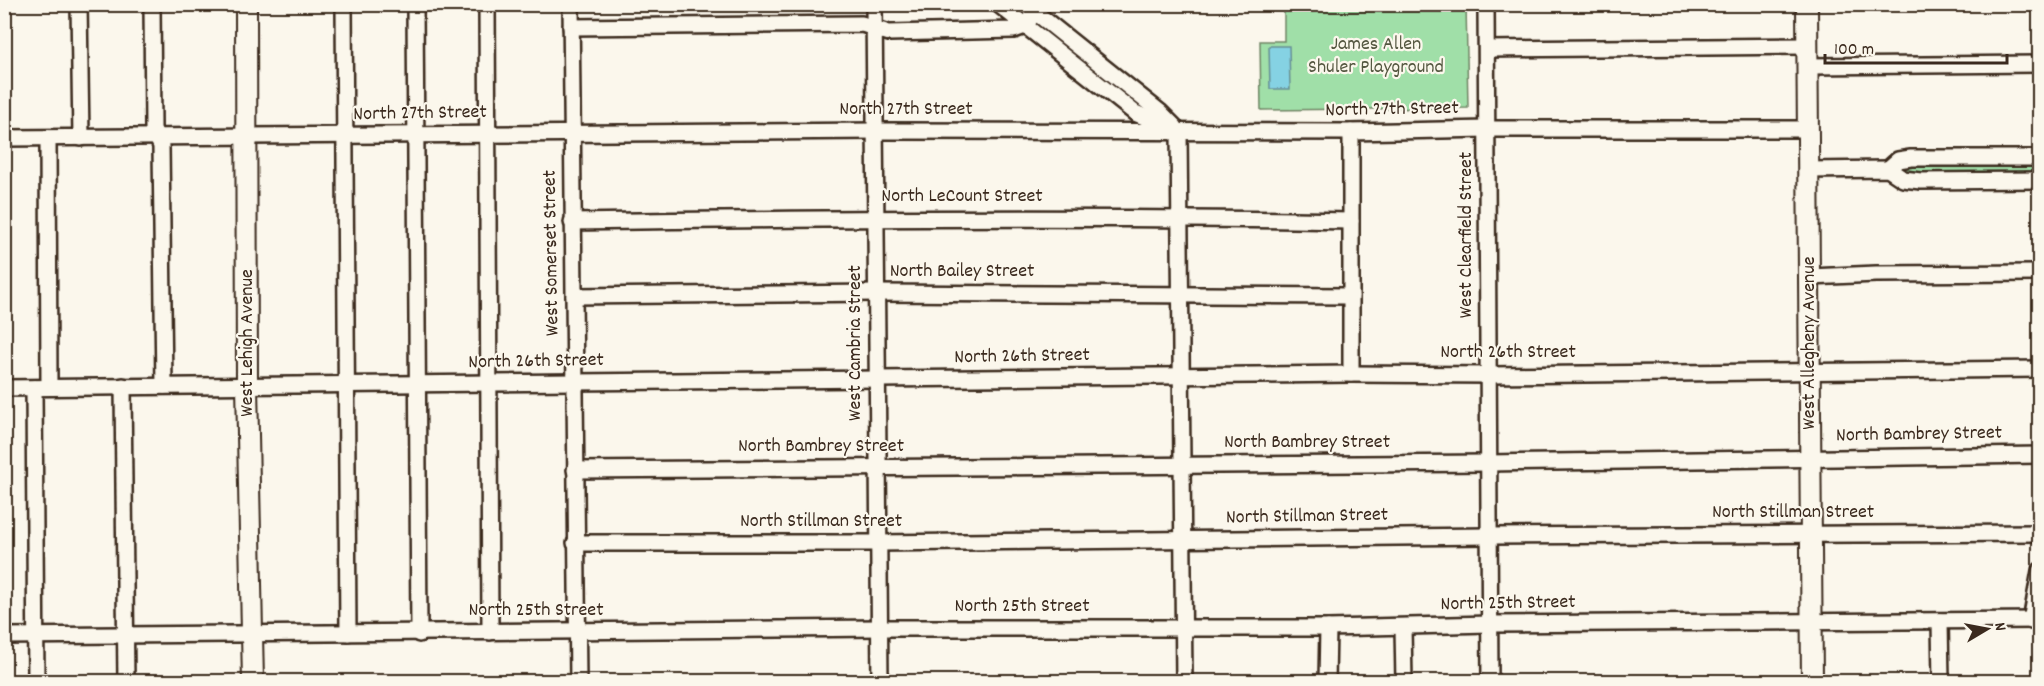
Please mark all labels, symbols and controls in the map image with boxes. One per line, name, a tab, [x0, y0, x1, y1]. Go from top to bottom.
scale bar	[1825, 27, 2006, 65]
park label: James Allen Shuler Playground	[1308, 31, 1444, 82]
text: 100 m	[1834, 38, 1874, 63]
street label: North 27th Street	[1325, 95, 1459, 125]
street label: North 27th Street	[839, 96, 973, 124]
street label: North 27th Street	[353, 99, 487, 129]
street label: West Clearfield Street	[1453, 152, 1481, 318]
street label: West Somerset Street	[537, 170, 567, 336]
street label: North LeCount Street	[881, 183, 1043, 211]
street label: West Allegheny Avenue	[1796, 256, 1824, 430]
street label: North Bailey Street	[890, 258, 1034, 286]
street label: West Cambria Street	[842, 265, 870, 421]
street label: West Lehigh Avenue	[234, 269, 262, 417]
street label: North 26th Street	[1440, 339, 1576, 367]
street label: North 26th Street	[954, 342, 1090, 372]
street label: North 26th Street	[468, 347, 604, 377]
street label: North Bambrey Street	[1836, 420, 2002, 450]
street label: North Bambrey Street	[1224, 429, 1390, 457]
street label: North Bambrey Street	[738, 433, 904, 461]
street label: North Stillman Street	[1712, 499, 1874, 527]
street label: North Stillman Street	[1226, 502, 1388, 532]
street label: North Stillman Street	[740, 508, 902, 536]
street label: North 25th Street	[1440, 589, 1576, 619]
street label: North 25th Street	[954, 593, 1090, 621]
street label: North 25th Street	[468, 597, 604, 625]
north arrow	[1957, 599, 2017, 659]
text: N	[1987, 621, 2011, 633]

